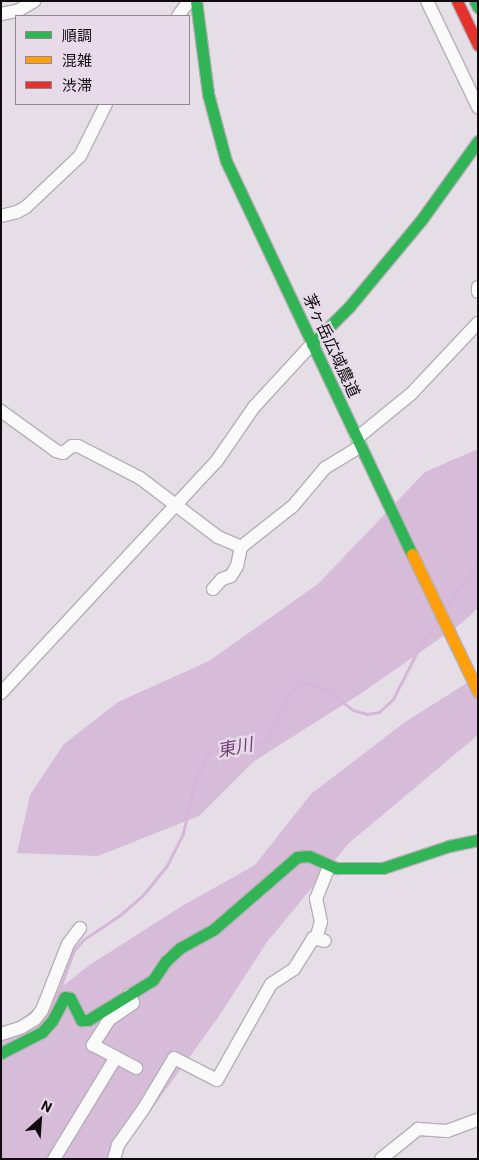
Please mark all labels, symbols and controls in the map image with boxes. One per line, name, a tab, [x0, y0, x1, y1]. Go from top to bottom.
legend	[15, 15, 190, 105]
text: 順調	[62, 27, 92, 45]
text: 混雑	[62, 52, 92, 70]
text: 渋滞	[62, 77, 92, 95]
street label: 茅ヶ岳広域農道	[299, 291, 363, 401]
water label: 東川	[215, 734, 255, 762]
north arrow	[15, 1095, 65, 1145]
text: N	[39, 1097, 55, 1116]

